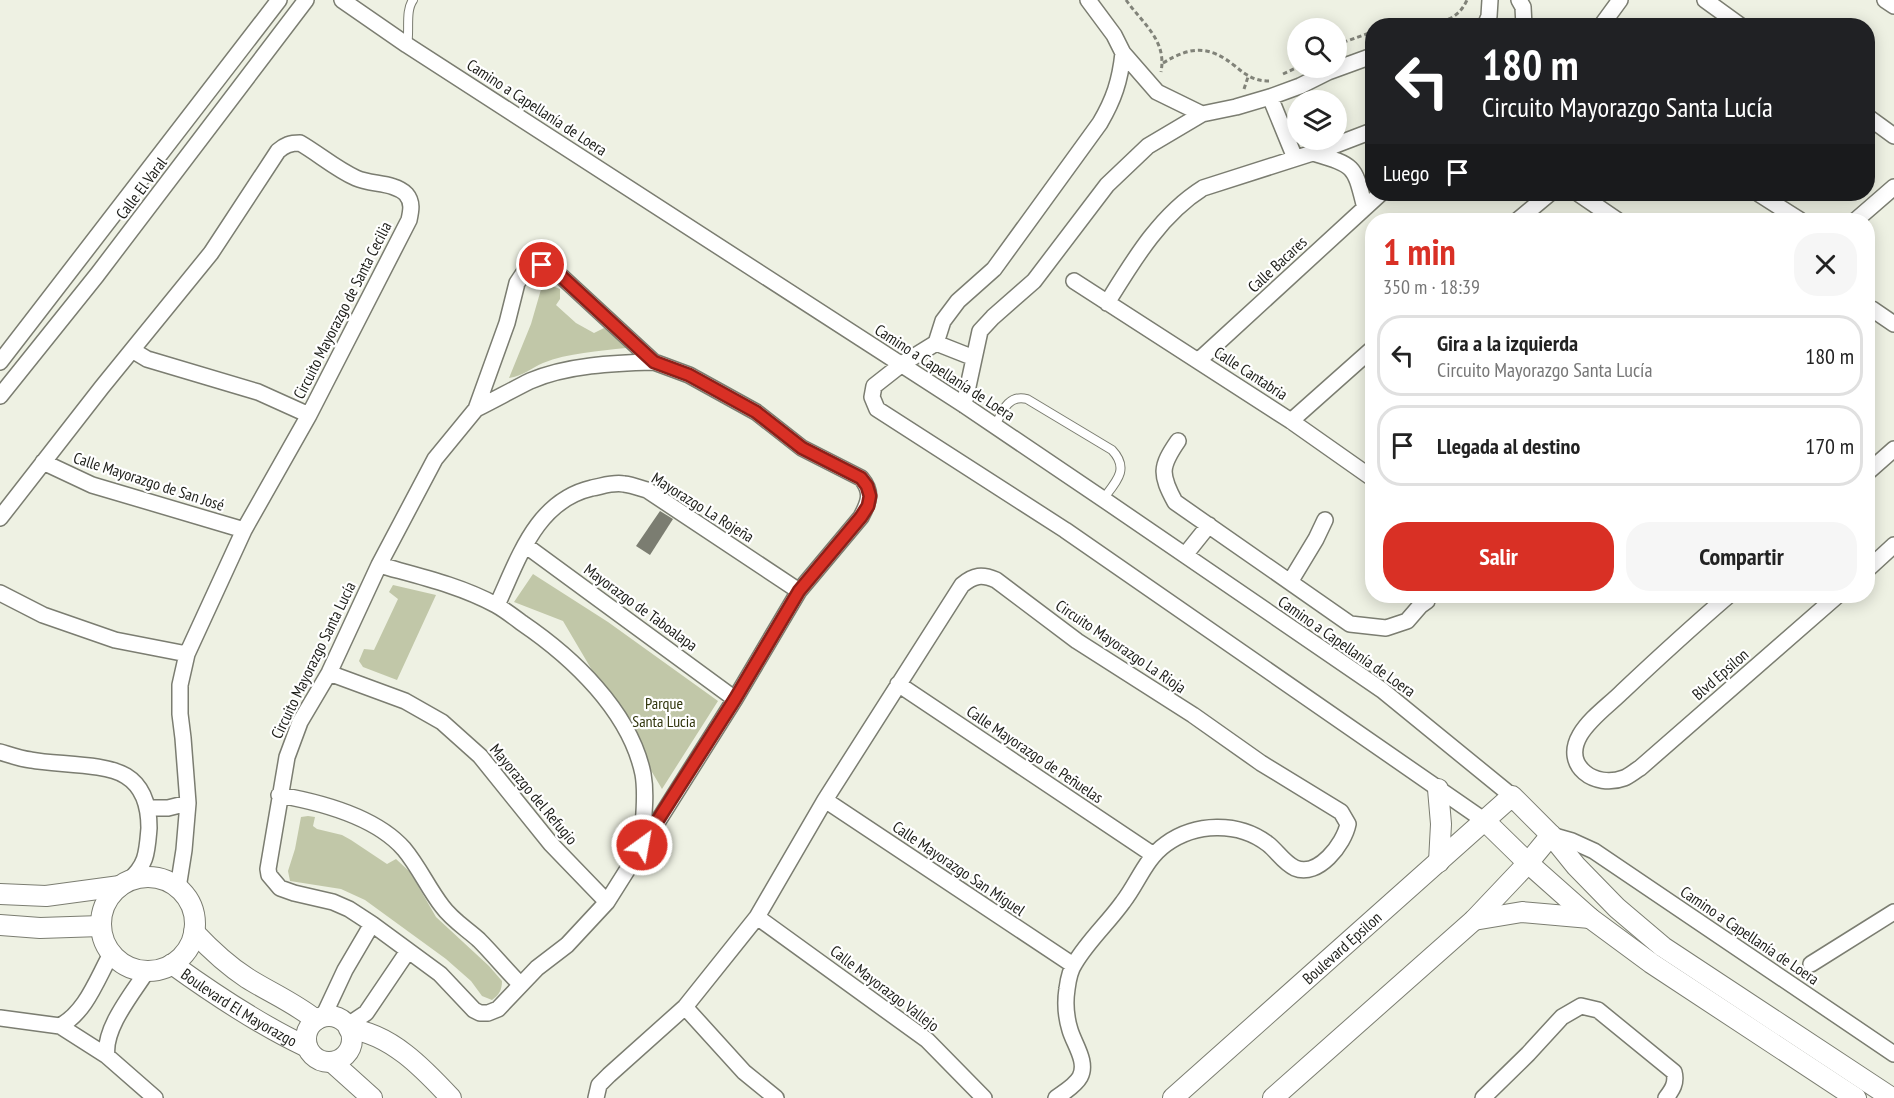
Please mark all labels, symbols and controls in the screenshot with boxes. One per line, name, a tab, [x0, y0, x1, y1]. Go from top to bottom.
map controls	[1287, 18, 1347, 150]
button: search	[1287, 18, 1347, 78]
text: 180 m	[1482, 37, 1579, 92]
icon: left	[1383, 42, 1461, 120]
street label: Camino a Capellanía de Loera	[463, 54, 611, 160]
button: layers	[1287, 90, 1347, 150]
text: Circuito Mayorazgo Santa Lucía	[1482, 90, 1773, 124]
street label: Calle El Varal	[111, 153, 171, 223]
icon: arrive	[1441, 156, 1474, 189]
text: Luego	[1383, 159, 1429, 187]
street label: Circuito Mayorazgo de Santa Cecilia	[288, 218, 396, 402]
text: 1 min	[1383, 228, 1456, 275]
street label: Calle Bacares	[1243, 232, 1311, 296]
button: close	[1794, 233, 1857, 296]
pin	[516, 239, 567, 290]
icon: arrive	[525, 248, 558, 281]
text: 350 m · 18:39	[1383, 274, 1480, 300]
street label: Camino a Capellanía de Loera	[871, 319, 1019, 425]
text: Gira a la izquierda	[1437, 329, 1578, 357]
icon: left	[1386, 339, 1419, 372]
street label: Calle Cantabria	[1211, 342, 1291, 404]
text: 180 m	[1805, 342, 1854, 370]
text: Circuito Mayorazgo Santa Lucía	[1437, 357, 1652, 383]
icon: arrive	[1386, 429, 1419, 462]
text: Llegada al destino	[1437, 432, 1580, 460]
text: 170 m	[1805, 432, 1854, 460]
street label: Calle Mayorazgo de San José	[71, 447, 227, 515]
street label: Mayorazgo La Rojeña	[648, 468, 758, 546]
button: Salir	[1383, 522, 1614, 591]
button: Compartir	[1626, 522, 1857, 591]
street label: Mayorazgo de Taboalapa	[580, 559, 702, 655]
street label: Circuito Mayorazgo Santa Lucía	[266, 578, 360, 742]
street label: Camino a Capellanía de Loera	[1275, 591, 1419, 701]
street label: Circuito Mayorazgo La Rioja	[1052, 595, 1190, 697]
street label: Blvd Epsilon	[1688, 644, 1752, 704]
park label: Parque Santa Lucia	[632, 693, 696, 731]
street label: Calle Mayorazgo de Peñuelas	[963, 701, 1107, 807]
street label: Mayorazgo del Refugio	[486, 739, 582, 849]
position arrow	[610, 813, 674, 877]
street label: Calle Mayorazgo San Miguel	[889, 816, 1029, 920]
street label: Camino a Capellanía de Loera	[1677, 881, 1823, 989]
street label: Boulevard Epsilon	[1298, 907, 1385, 988]
street label: Calle Mayorazgo Vallejo	[827, 941, 943, 1036]
street label: Boulevard El Mayorazgo	[177, 964, 300, 1051]

